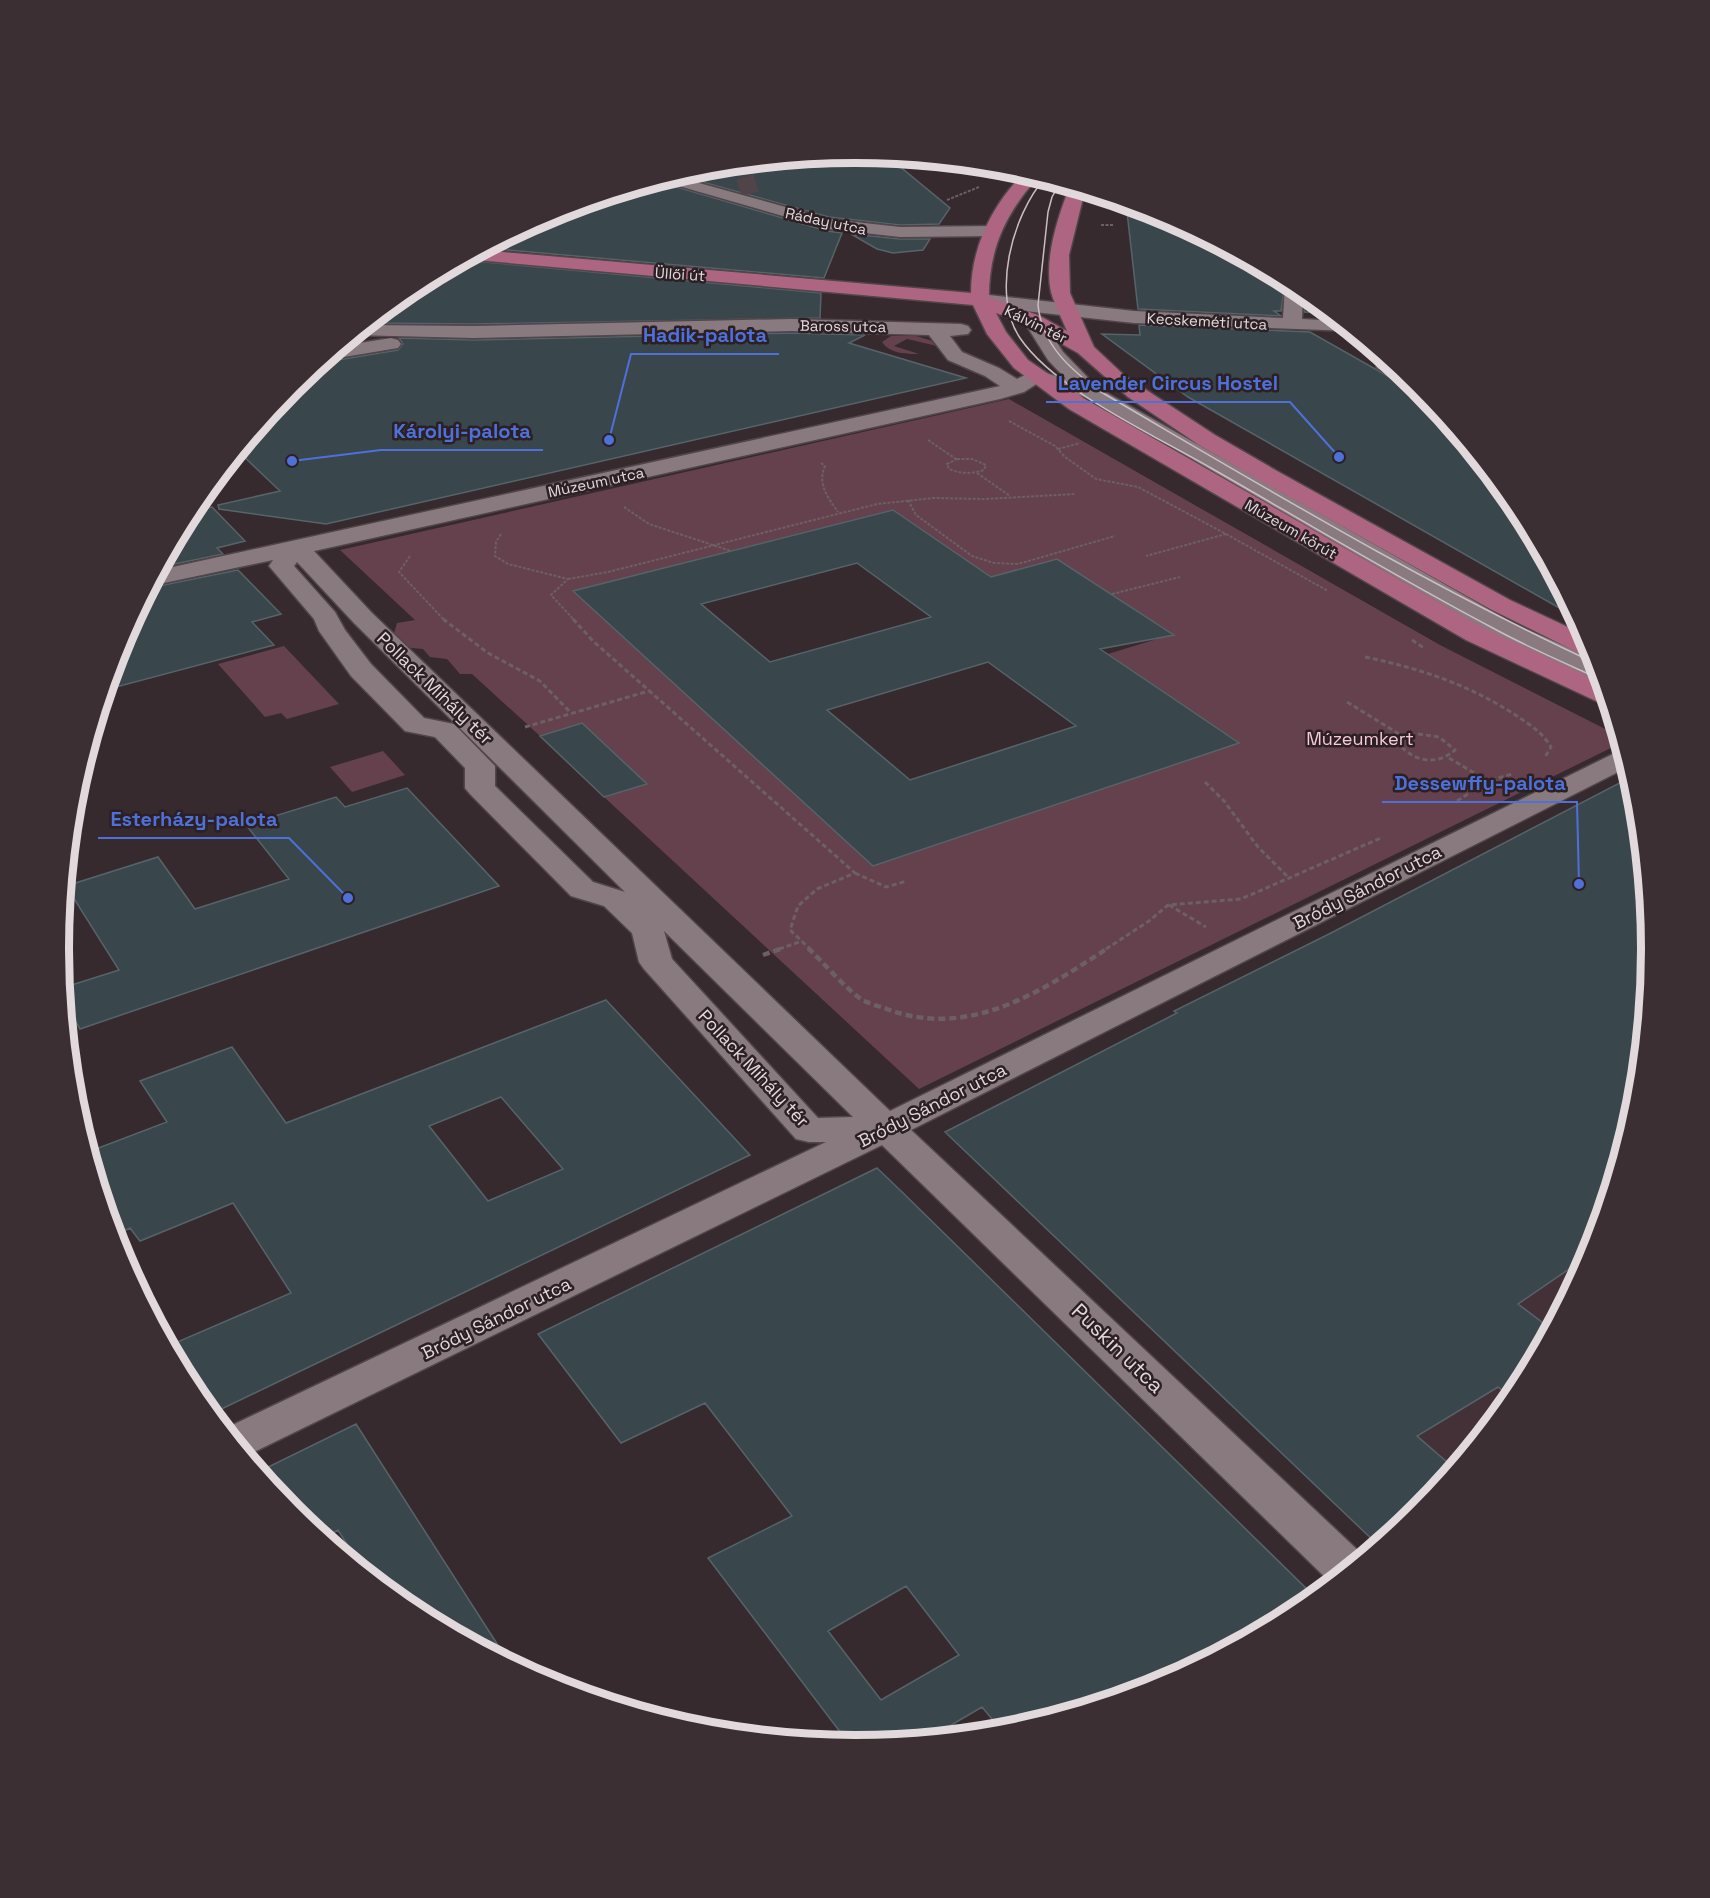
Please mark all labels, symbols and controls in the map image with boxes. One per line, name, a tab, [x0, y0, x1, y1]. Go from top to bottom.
street label: Ráday utca	[784, 203, 869, 239]
street label: Üllői út	[654, 263, 706, 285]
street label: Kálvin tér	[1002, 301, 1071, 347]
street label: Kecskeméti utca	[1146, 308, 1268, 334]
callout: Hadik-palota	[631, 316, 779, 354]
street label: Baross utca	[800, 316, 887, 336]
text: Hadik-palota	[643, 322, 767, 348]
callout: Lavender Circus Hostel	[1046, 364, 1290, 402]
text: Lavender Circus Hostel	[1058, 370, 1278, 396]
callout: Károlyi-palota	[381, 412, 543, 450]
text: Károlyi-palota	[393, 418, 531, 444]
street label: Múzeum utca	[546, 462, 646, 501]
street label: Múzeum körút	[1242, 495, 1341, 563]
street label: Pollack Mihály tér	[372, 627, 498, 749]
park label: Múzeumkert	[1306, 727, 1414, 750]
callout: Dessewffy-palota	[1382, 764, 1577, 802]
text: Dessewffy-palota	[1394, 770, 1566, 796]
callout: Esterházy-palota	[98, 800, 289, 838]
text: Esterházy-palota	[110, 806, 278, 832]
street label: Bródy Sándor utca	[1289, 840, 1445, 934]
street label: Pollack Mihály tér	[694, 1004, 815, 1132]
street label: Bródy Sándor utca	[854, 1058, 1010, 1152]
street label: Bródy Sándor utca	[418, 1272, 574, 1364]
street label: Puskin utca	[1066, 1297, 1170, 1399]

